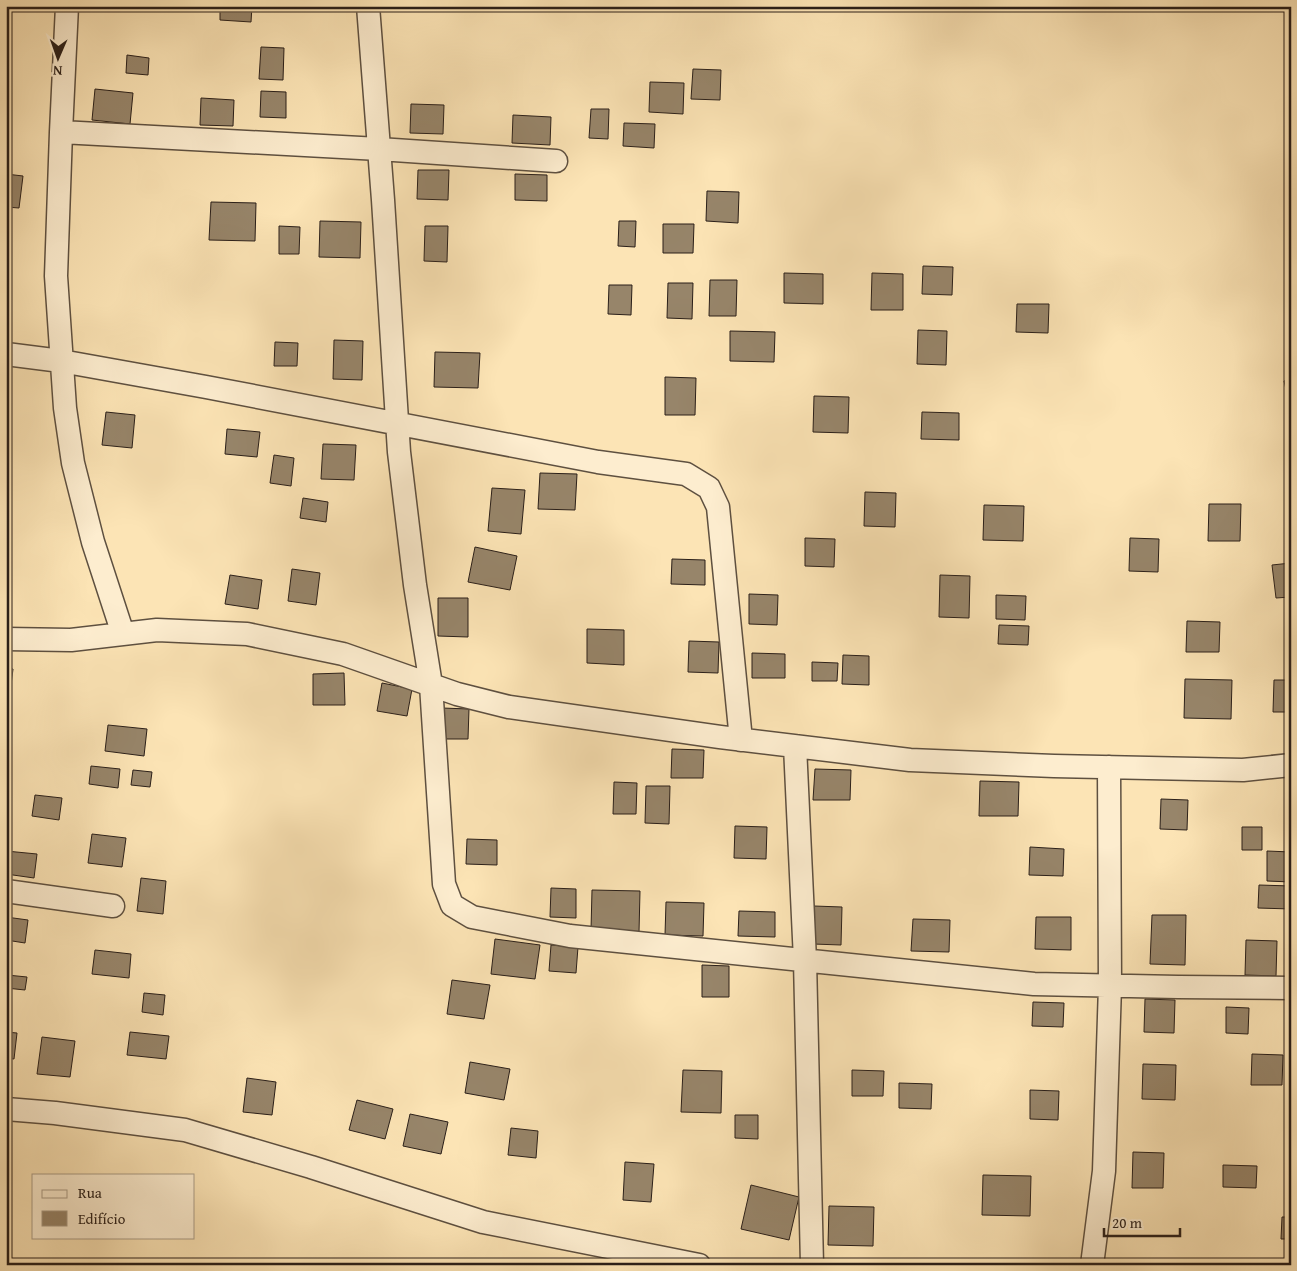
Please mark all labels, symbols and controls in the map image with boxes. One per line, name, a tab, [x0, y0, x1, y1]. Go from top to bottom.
north arrow	[32, 32, 82, 82]
text: N	[52, 61, 63, 81]
legend	[32, 1174, 195, 1238]
text: Rua	[78, 1182, 102, 1203]
scale bar	[1104, 1206, 1181, 1238]
text: Edifício	[78, 1208, 126, 1229]
text: 20 m	[1112, 1212, 1143, 1233]

